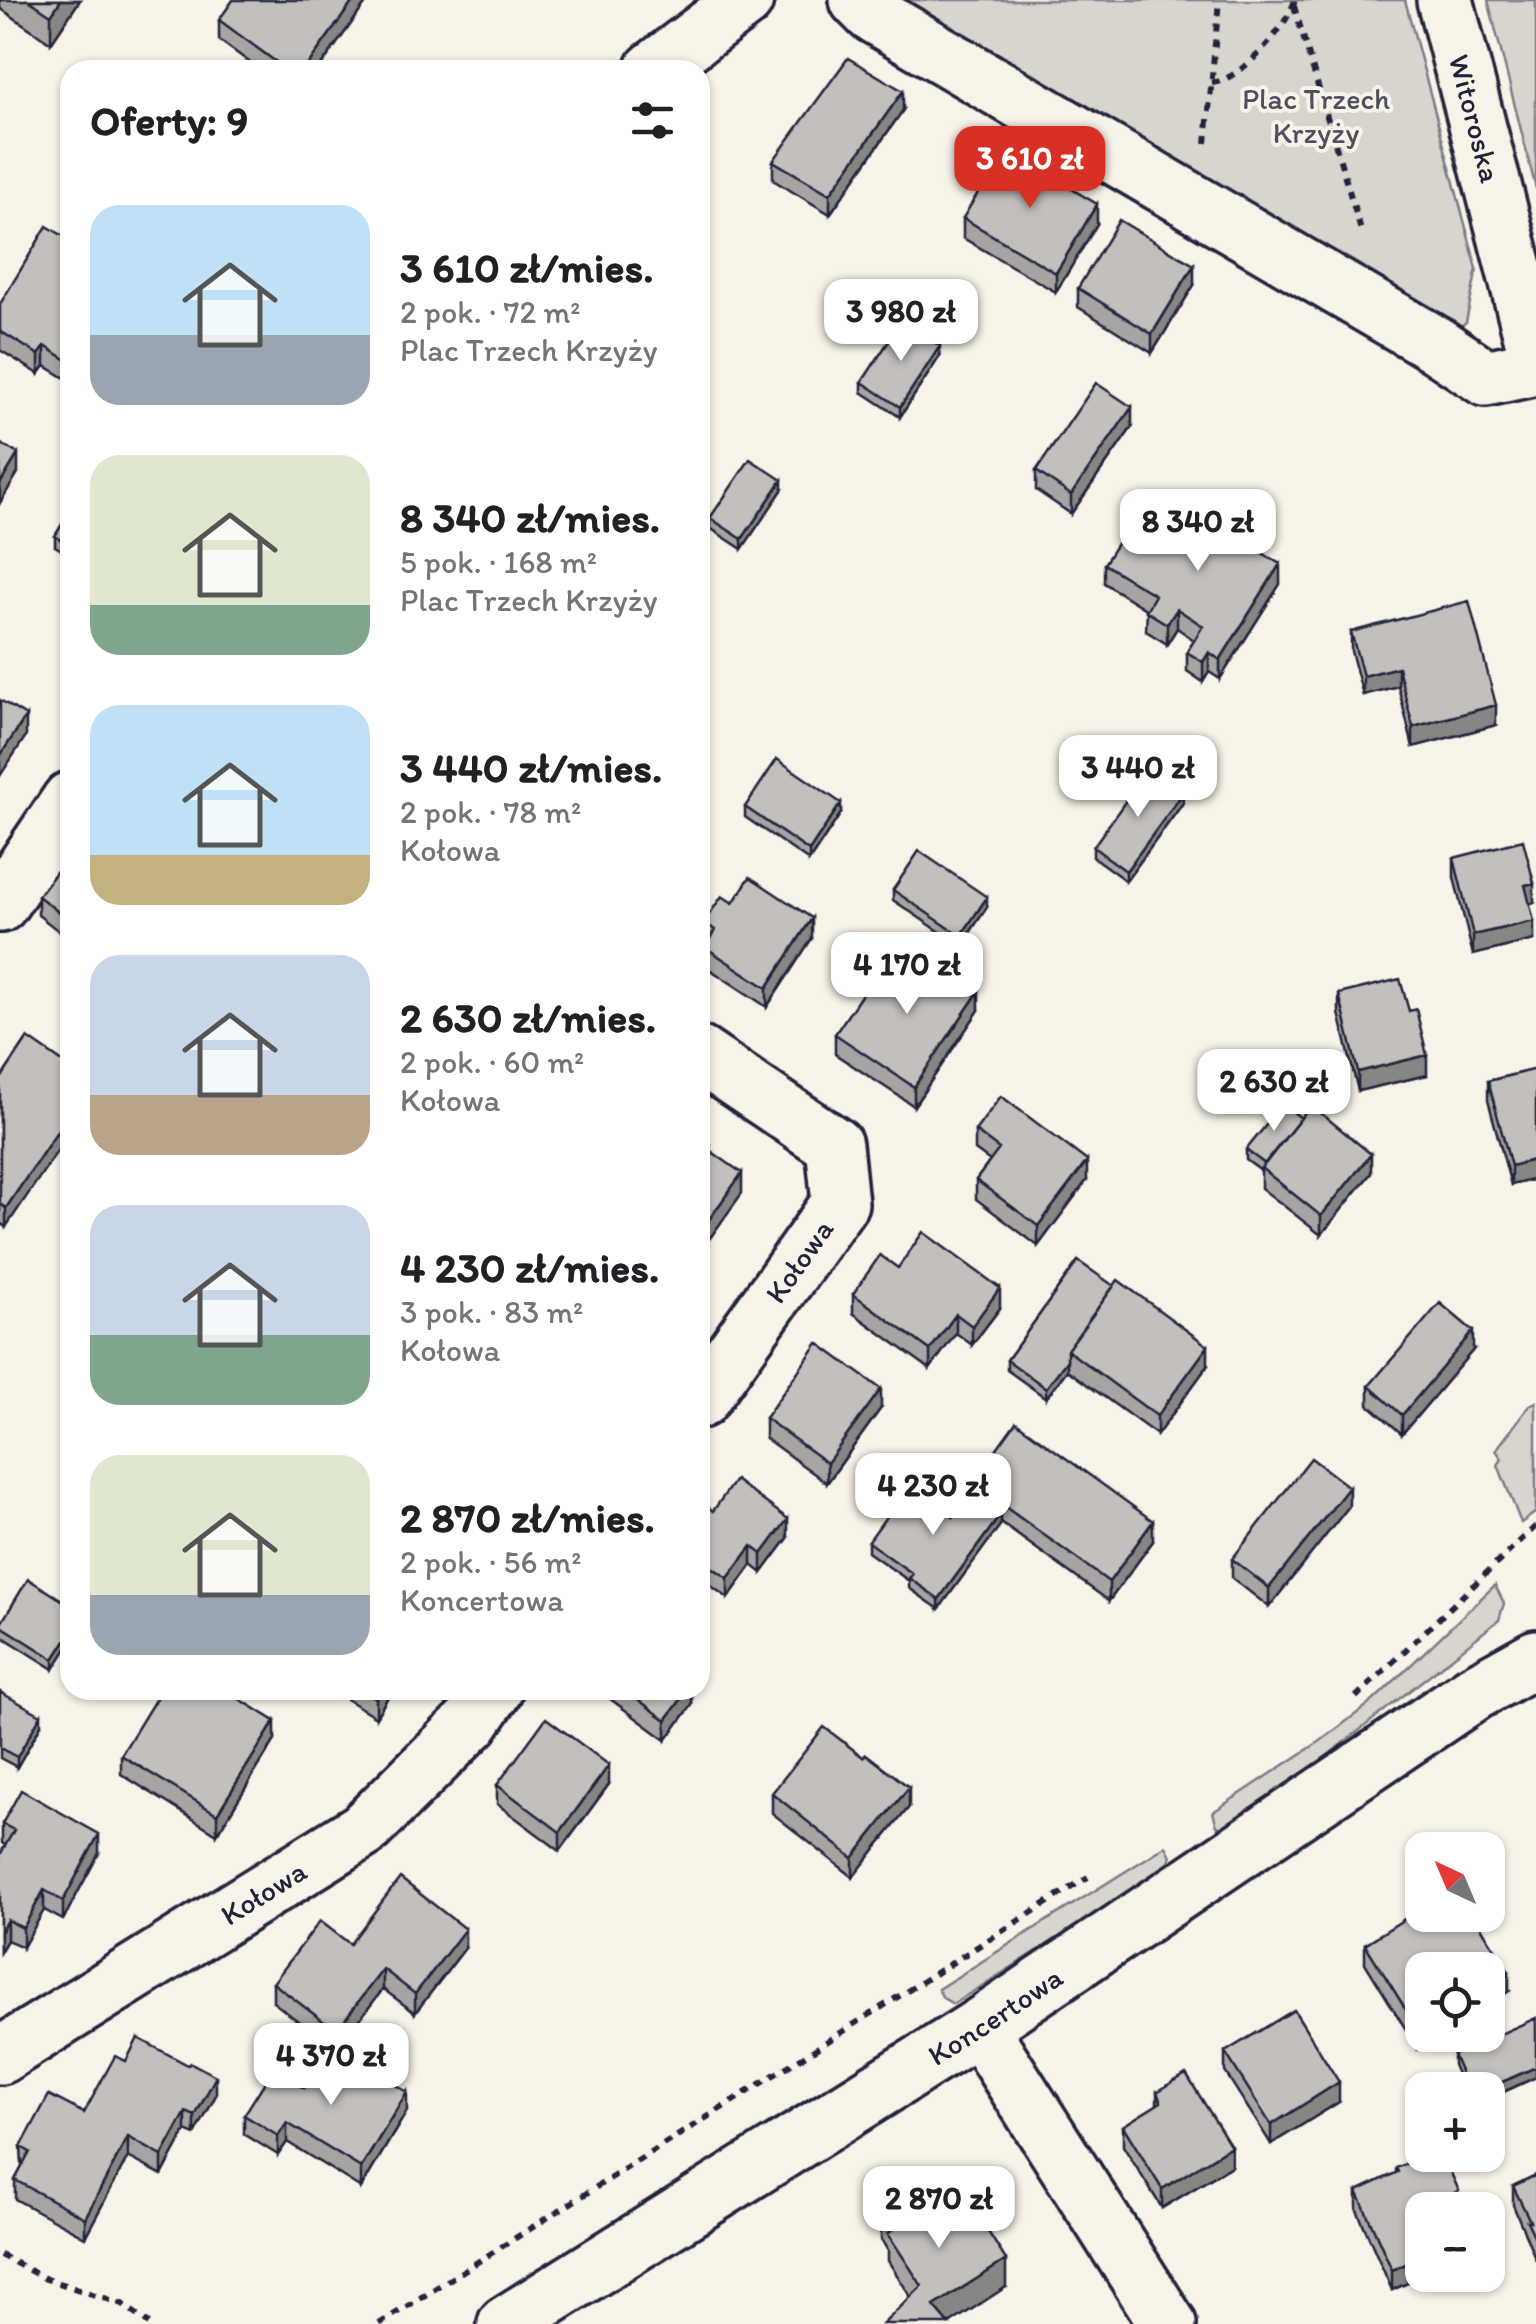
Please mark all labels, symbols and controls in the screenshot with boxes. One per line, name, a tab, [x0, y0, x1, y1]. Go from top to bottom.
street label: Witoroska	[1441, 50, 1510, 187]
park label: Plac Trzech Krzyży	[1242, 80, 1390, 151]
icon: filters	[625, 93, 680, 148]
text: Oferty: 9	[90, 95, 248, 146]
pin: 3 610 zł	[927, 126, 1133, 211]
text: 3 610 zł	[976, 139, 1084, 177]
text: 3 610 zł/mies.	[400, 242, 654, 293]
icon: home	[170, 245, 290, 365]
pin: 3 980 zł	[798, 279, 1004, 364]
text: 3 980 zł	[846, 292, 956, 330]
text: 2 pok. · 72 m²	[400, 293, 580, 331]
text: Plac Trzech Krzyży	[400, 331, 658, 369]
pin: 8 340 zł	[1095, 489, 1301, 574]
text: 8 340 zł/mies.	[400, 492, 660, 543]
icon: home	[170, 495, 290, 615]
text: 8 340 zł	[1142, 502, 1254, 540]
text: 5 pok. · 168 m²	[400, 543, 597, 581]
text: Plac Trzech Krzyży	[400, 581, 658, 619]
pin: 3 440 zł	[1035, 735, 1241, 820]
text: 3 440 zł/mies.	[400, 742, 662, 793]
icon: home	[170, 745, 290, 865]
text: 3 440 zł	[1081, 748, 1195, 786]
text: 2 pok. · 78 m²	[400, 793, 581, 831]
text: Kołowa	[400, 831, 500, 869]
pin: 4 170 zł	[804, 932, 1010, 1017]
text: 4 170 zł	[853, 945, 961, 983]
text: 2 630 zł/mies.	[400, 992, 656, 1043]
icon: home	[170, 995, 290, 1115]
text: 2 pok. · 60 m²	[400, 1043, 584, 1081]
pin: 2 630 zł	[1171, 1049, 1377, 1134]
text: 2 630 zł	[1219, 1062, 1329, 1100]
text: Kołowa	[400, 1081, 500, 1119]
street label: Kołowa	[757, 1211, 841, 1310]
text: 4 230 zł/mies.	[400, 1242, 659, 1293]
icon: home	[170, 1245, 290, 1365]
text: 3 pok. · 83 m²	[400, 1293, 583, 1331]
text: Kołowa	[400, 1331, 500, 1369]
pin: 4 230 zł	[830, 1453, 1036, 1538]
text: 4 230 zł	[877, 1466, 989, 1504]
text: 2 870 zł/mies.	[400, 1492, 655, 1543]
icon: home	[170, 1495, 290, 1615]
text: 2 pok. · 56 m²	[400, 1543, 581, 1581]
text: Koncertowa	[400, 1581, 564, 1619]
north arrow	[1405, 1832, 1505, 1932]
map controls	[1405, 1832, 1505, 2292]
street label: Kołowa	[213, 1851, 313, 1933]
button: locate	[1405, 1952, 1505, 2052]
street label: Koncertowa	[921, 1958, 1070, 2073]
pin: 4 370 zł	[228, 2023, 434, 2108]
text: 4 370 zł	[276, 2036, 386, 2074]
button: +	[1405, 2072, 1505, 2172]
pin: 2 870 zł	[836, 2166, 1042, 2251]
text: 2 870 zł	[885, 2179, 993, 2217]
button: −	[1405, 2192, 1505, 2292]

